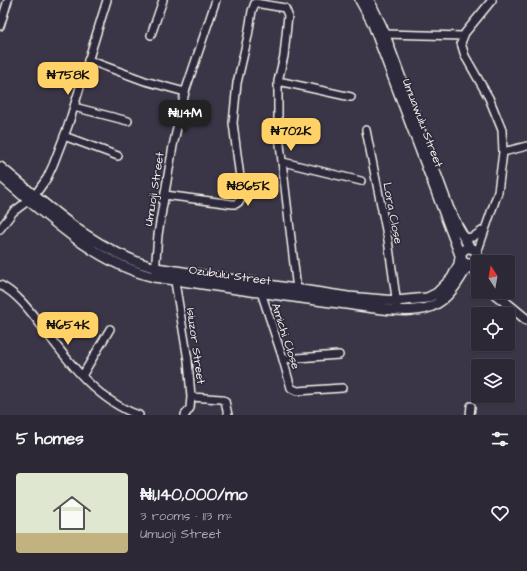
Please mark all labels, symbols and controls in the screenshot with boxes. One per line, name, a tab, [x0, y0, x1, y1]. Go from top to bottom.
pin: ₦758K	[40, 62, 96, 96]
text: ₦758K	[47, 66, 89, 84]
street label: Umuawulu Street	[398, 76, 447, 170]
pin: ₦1.14M	[152, 100, 218, 134]
text: ₦1.14M	[168, 104, 202, 122]
pin: ₦702K	[263, 118, 319, 152]
text: ₦702K	[271, 122, 311, 140]
street label: Umuoji Street	[140, 151, 169, 227]
pin: ₦865K	[220, 173, 276, 207]
text: ₦865K	[226, 177, 270, 195]
street label: Lora Close	[378, 181, 407, 246]
north arrow	[471, 255, 515, 299]
map controls	[471, 255, 515, 403]
street label: Ozubulu Street	[188, 261, 272, 290]
street label: Amichi Close	[267, 301, 304, 372]
street label: Isiuzor Street	[182, 307, 209, 385]
button: locate	[471, 307, 515, 351]
pin: ₦654K	[40, 312, 96, 346]
text: ₦654K	[46, 316, 90, 334]
button: layers	[471, 359, 515, 403]
text: 5 homes	[16, 427, 84, 451]
icon: filters	[489, 428, 511, 450]
text: ₦1,140,000/mo	[140, 483, 248, 507]
icon: home	[48, 489, 96, 537]
icon: heart	[489, 502, 511, 524]
text: 3 rooms · 113 m²	[140, 507, 233, 525]
text: Umuoji Street	[140, 525, 221, 543]

